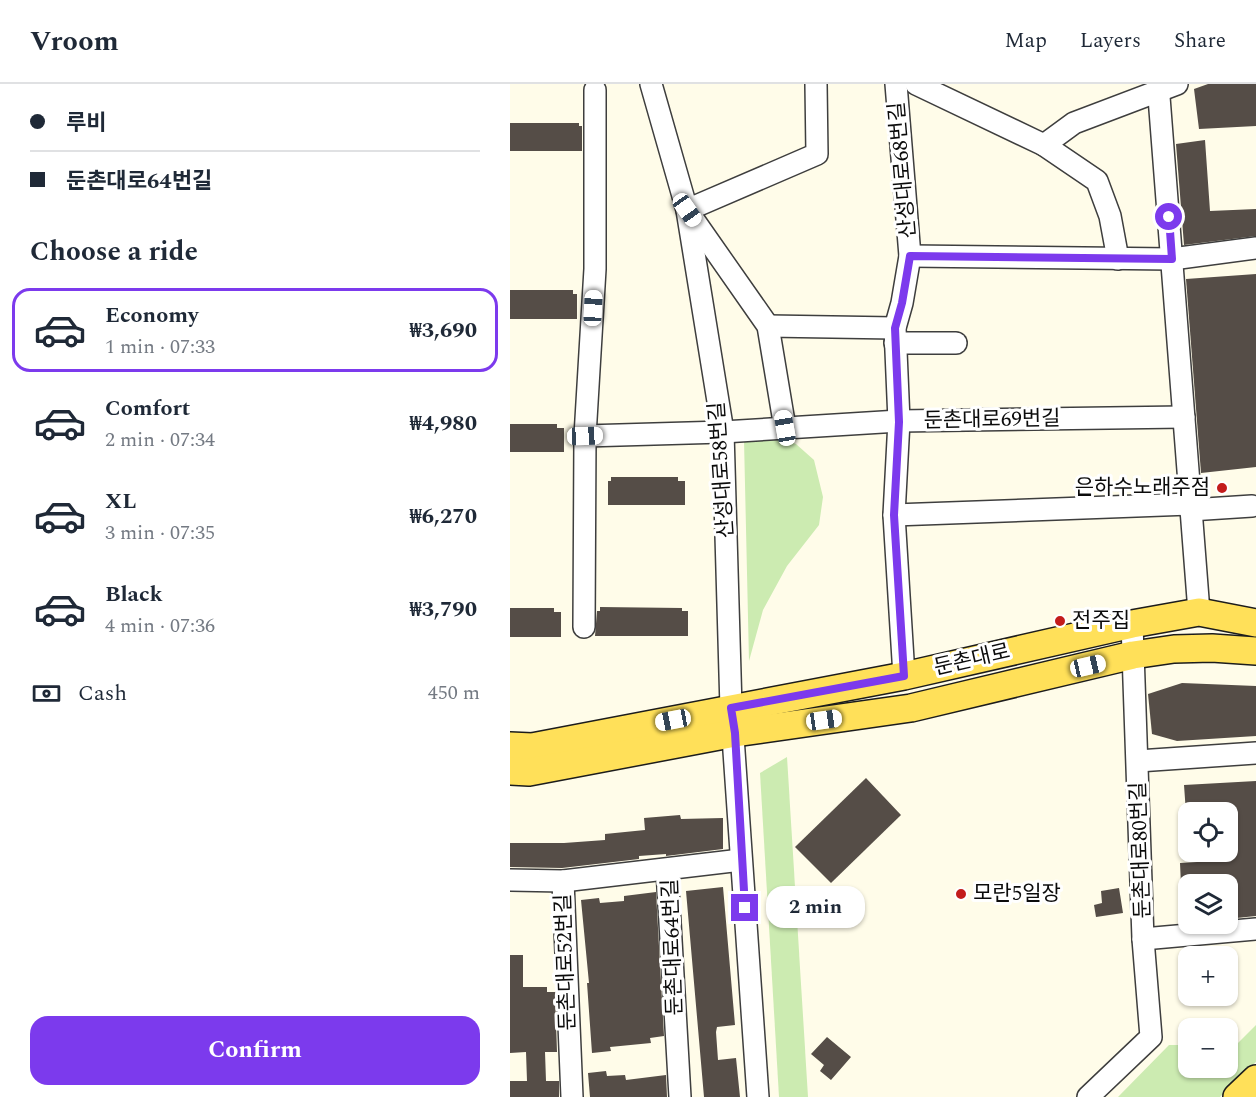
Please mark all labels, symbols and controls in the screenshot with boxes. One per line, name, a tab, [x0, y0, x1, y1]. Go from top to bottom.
text: Vroom	[30, 20, 119, 63]
text: Map	[1005, 25, 1047, 57]
text: Layers	[1080, 25, 1141, 57]
text: Share	[1174, 25, 1226, 57]
street label: 산성대로68번길	[881, 100, 925, 240]
text: 루비	[66, 107, 106, 140]
text: 둔촌대로64번길	[66, 165, 212, 198]
car	[669, 190, 705, 230]
route start	[1155, 203, 1182, 230]
text: Choose a ride	[30, 231, 198, 273]
car	[583, 290, 603, 326]
text: Economy	[105, 299, 198, 332]
icon: car	[33, 303, 87, 357]
text: ₩3,690	[409, 314, 477, 347]
text: 1 min · 07:33	[105, 332, 215, 362]
text: Comfort	[105, 392, 190, 425]
icon: car	[33, 396, 87, 450]
street label: 산성대로58번길	[701, 401, 743, 539]
street label: 둔촌대로69번길	[923, 403, 1061, 437]
text: ₩4,980	[409, 407, 477, 440]
car	[773, 409, 797, 447]
text: 2 min · 07:34	[105, 425, 215, 455]
car	[567, 426, 603, 446]
place label: 은하수노래주점	[1075, 472, 1210, 504]
marker: 은하수노래주점	[1215, 481, 1229, 495]
text: XL	[105, 485, 136, 518]
icon: car	[33, 489, 87, 543]
text: ₩6,270	[409, 500, 477, 533]
text: 3 min · 07:35	[105, 518, 215, 548]
text: Black	[105, 578, 163, 611]
icon: car	[33, 582, 87, 636]
text: ₩3,790	[409, 593, 477, 626]
place label: 전주집	[1072, 605, 1130, 637]
text: 4 min · 07:36	[105, 611, 215, 641]
marker: 전주집	[1053, 614, 1067, 628]
street label: 둔촌대로	[931, 636, 1013, 684]
car	[1068, 653, 1108, 679]
icon: cash	[30, 677, 63, 710]
text: Cash	[78, 677, 127, 710]
text: 450 m	[428, 678, 480, 708]
car	[654, 708, 692, 732]
car	[805, 709, 843, 731]
street label: 둔촌대로80번길	[1123, 781, 1159, 919]
map controls	[1178, 802, 1238, 1078]
button: locate	[1178, 802, 1238, 862]
button: layers	[1178, 874, 1238, 934]
street label: 둔촌대로64번길	[655, 878, 691, 1016]
place label: 모란5일장	[973, 878, 1061, 910]
callout: 2 min	[766, 887, 865, 929]
marker: 모란5일장	[954, 887, 968, 901]
text: 2 min	[789, 892, 842, 922]
street label: 둔촌대로52번길	[548, 893, 584, 1031]
route end	[731, 894, 758, 921]
button: +	[1178, 946, 1238, 1006]
button: Confirm	[30, 1016, 480, 1085]
button: −	[1178, 1018, 1238, 1078]

